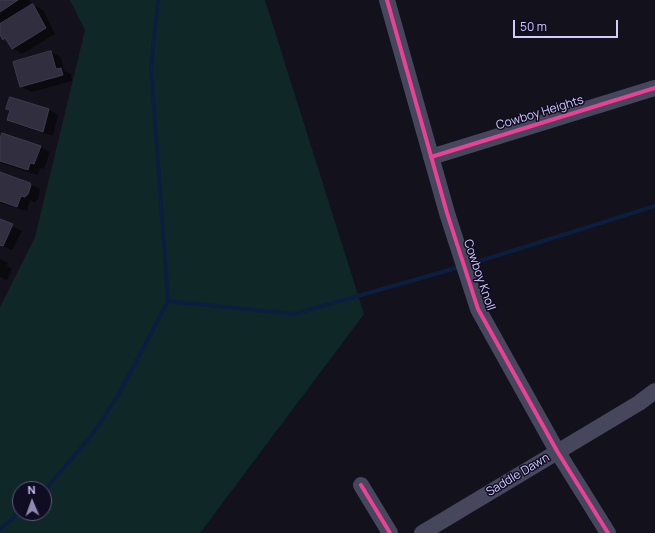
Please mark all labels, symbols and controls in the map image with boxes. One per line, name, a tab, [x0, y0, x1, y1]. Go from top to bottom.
scale bar	[515, 12, 620, 38]
text: 50 m	[520, 18, 547, 35]
street label: Cowboy Heights	[495, 93, 585, 133]
street label: Cowboy Knoll	[460, 238, 498, 312]
street label: Saddle Dawn	[484, 450, 552, 500]
north arrow	[12, 481, 52, 521]
text: N	[27, 482, 36, 497]

